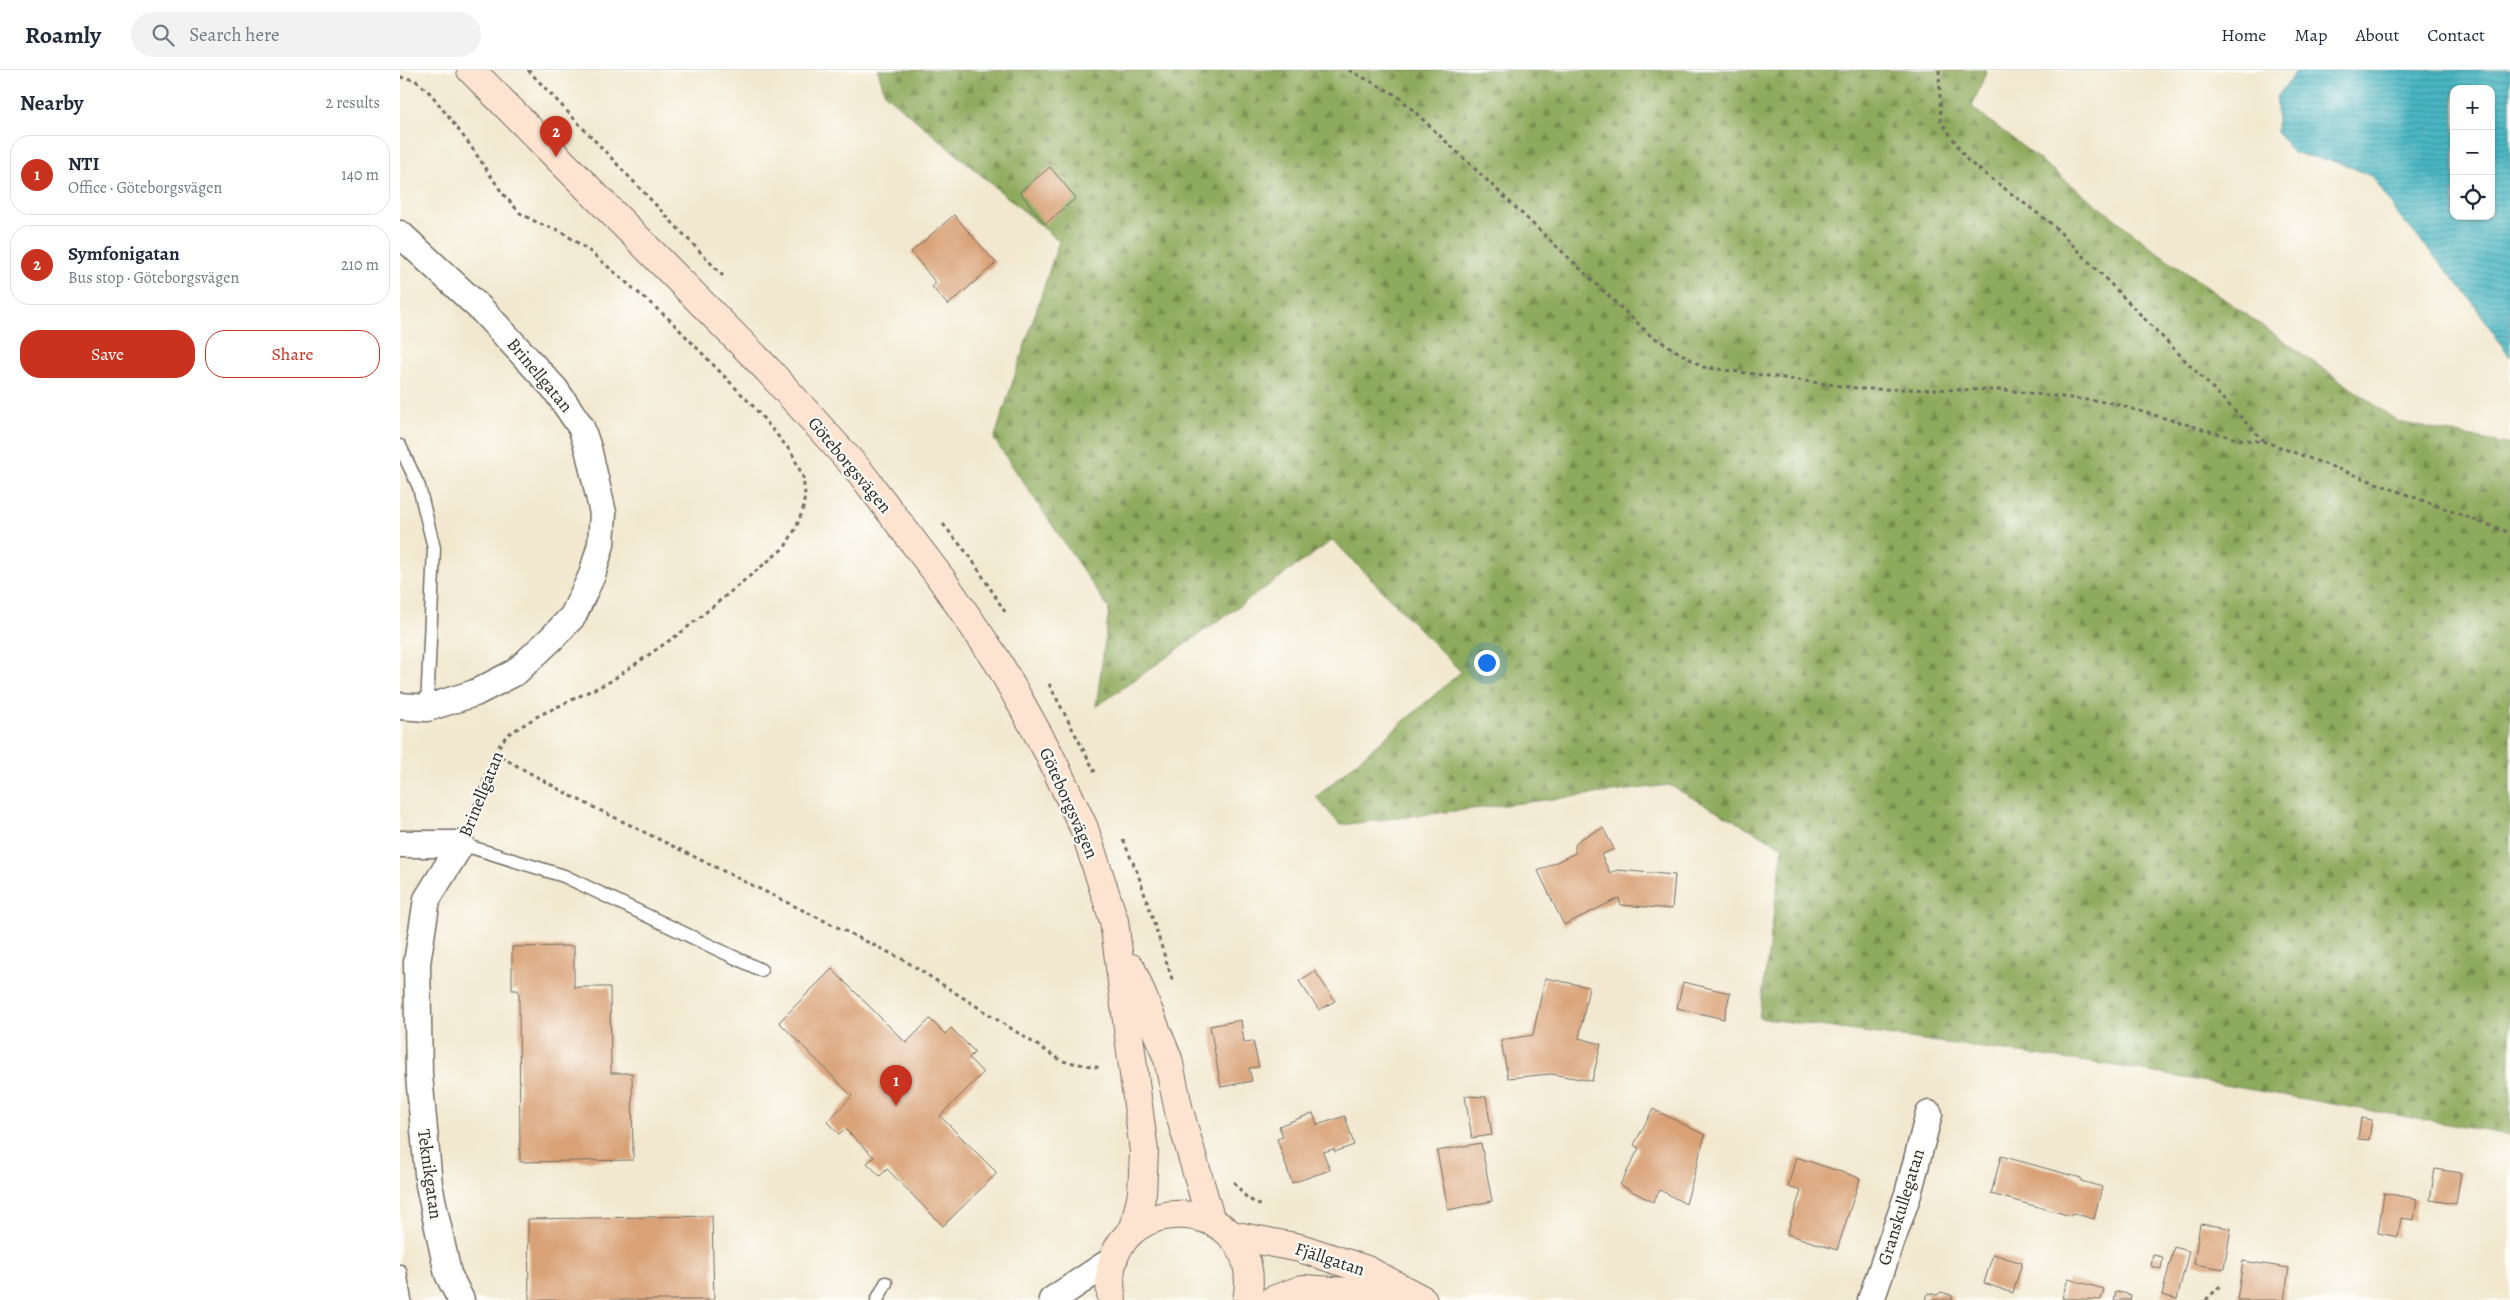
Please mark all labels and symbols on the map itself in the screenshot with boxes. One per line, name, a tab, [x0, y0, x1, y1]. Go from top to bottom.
pin: 2	[540, 116, 572, 157]
street label: Brinellgatan	[502, 333, 578, 418]
street label: Göteborgsvägen	[803, 412, 897, 518]
your location	[1474, 650, 1500, 676]
street label: Göteborgsvägen	[1034, 744, 1104, 862]
street label: Brinellgatan	[453, 747, 509, 841]
pin: 1	[880, 1065, 912, 1106]
street label: Teknikgatan	[412, 1127, 448, 1221]
street label: Granskullegatan	[1872, 1146, 1930, 1268]
street label: Fjällgatan	[1292, 1236, 1368, 1282]

